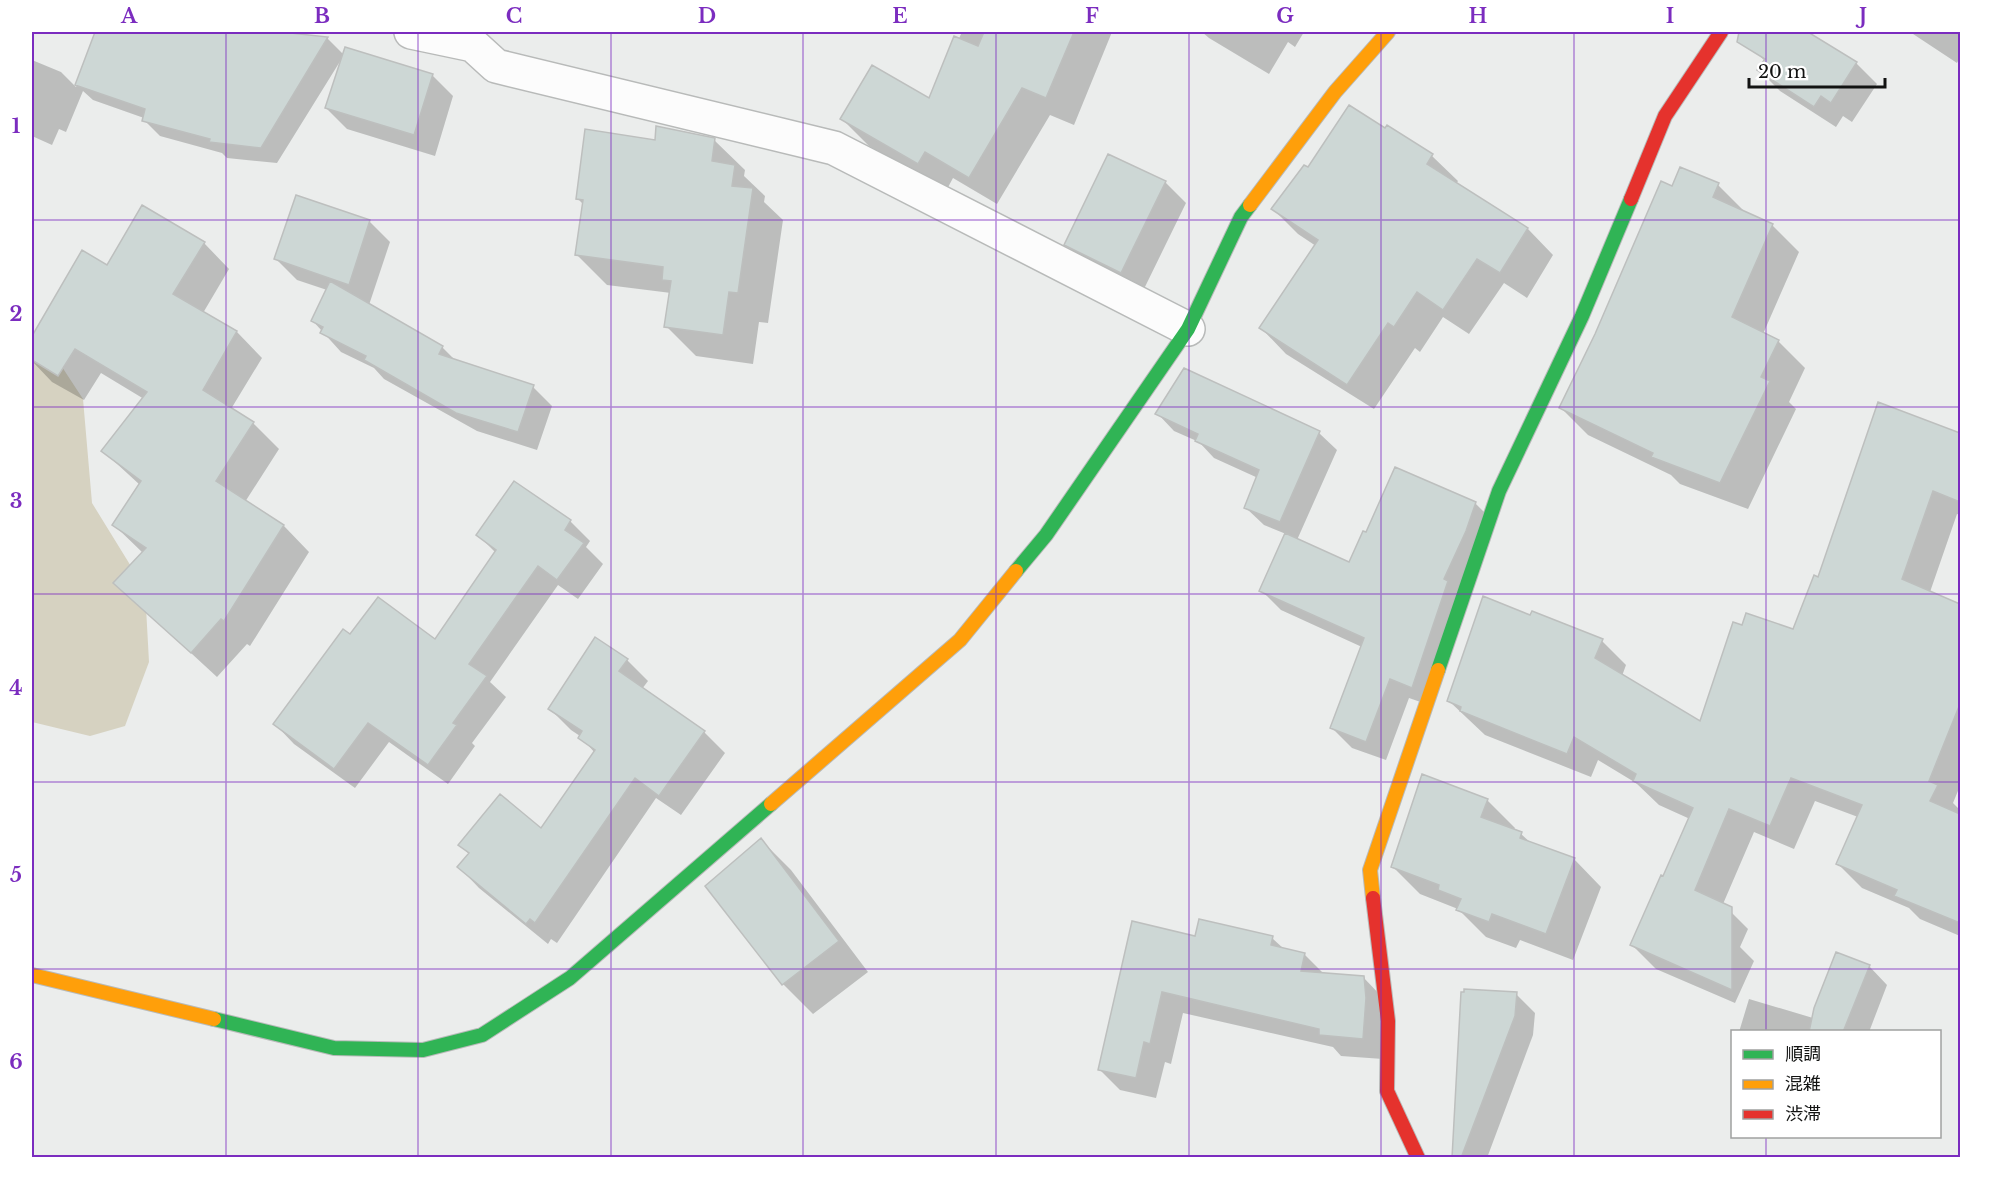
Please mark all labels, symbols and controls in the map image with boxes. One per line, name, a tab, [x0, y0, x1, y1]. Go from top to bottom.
text: A	[120, 4, 138, 28]
text: B	[314, 4, 330, 28]
text: C	[506, 4, 522, 28]
text: D	[698, 4, 716, 28]
text: E	[892, 4, 908, 28]
text: F	[1085, 4, 1099, 28]
text: G	[1276, 4, 1294, 28]
text: H	[1469, 4, 1488, 28]
text: I	[1666, 4, 1674, 28]
text: J	[1855, 4, 1867, 28]
scale bar	[1749, 51, 1886, 89]
text: 20 m	[1758, 61, 1806, 83]
text: 1	[12, 114, 21, 138]
text: 2	[9, 302, 23, 326]
text: 3	[10, 489, 22, 513]
text: 4	[9, 676, 23, 700]
text: 5	[10, 863, 22, 887]
legend	[1731, 1030, 1941, 1138]
text: 順調	[1785, 1043, 1821, 1065]
text: 6	[9, 1050, 23, 1074]
text: 混雑	[1785, 1073, 1821, 1095]
text: 渋滞	[1785, 1103, 1821, 1125]

